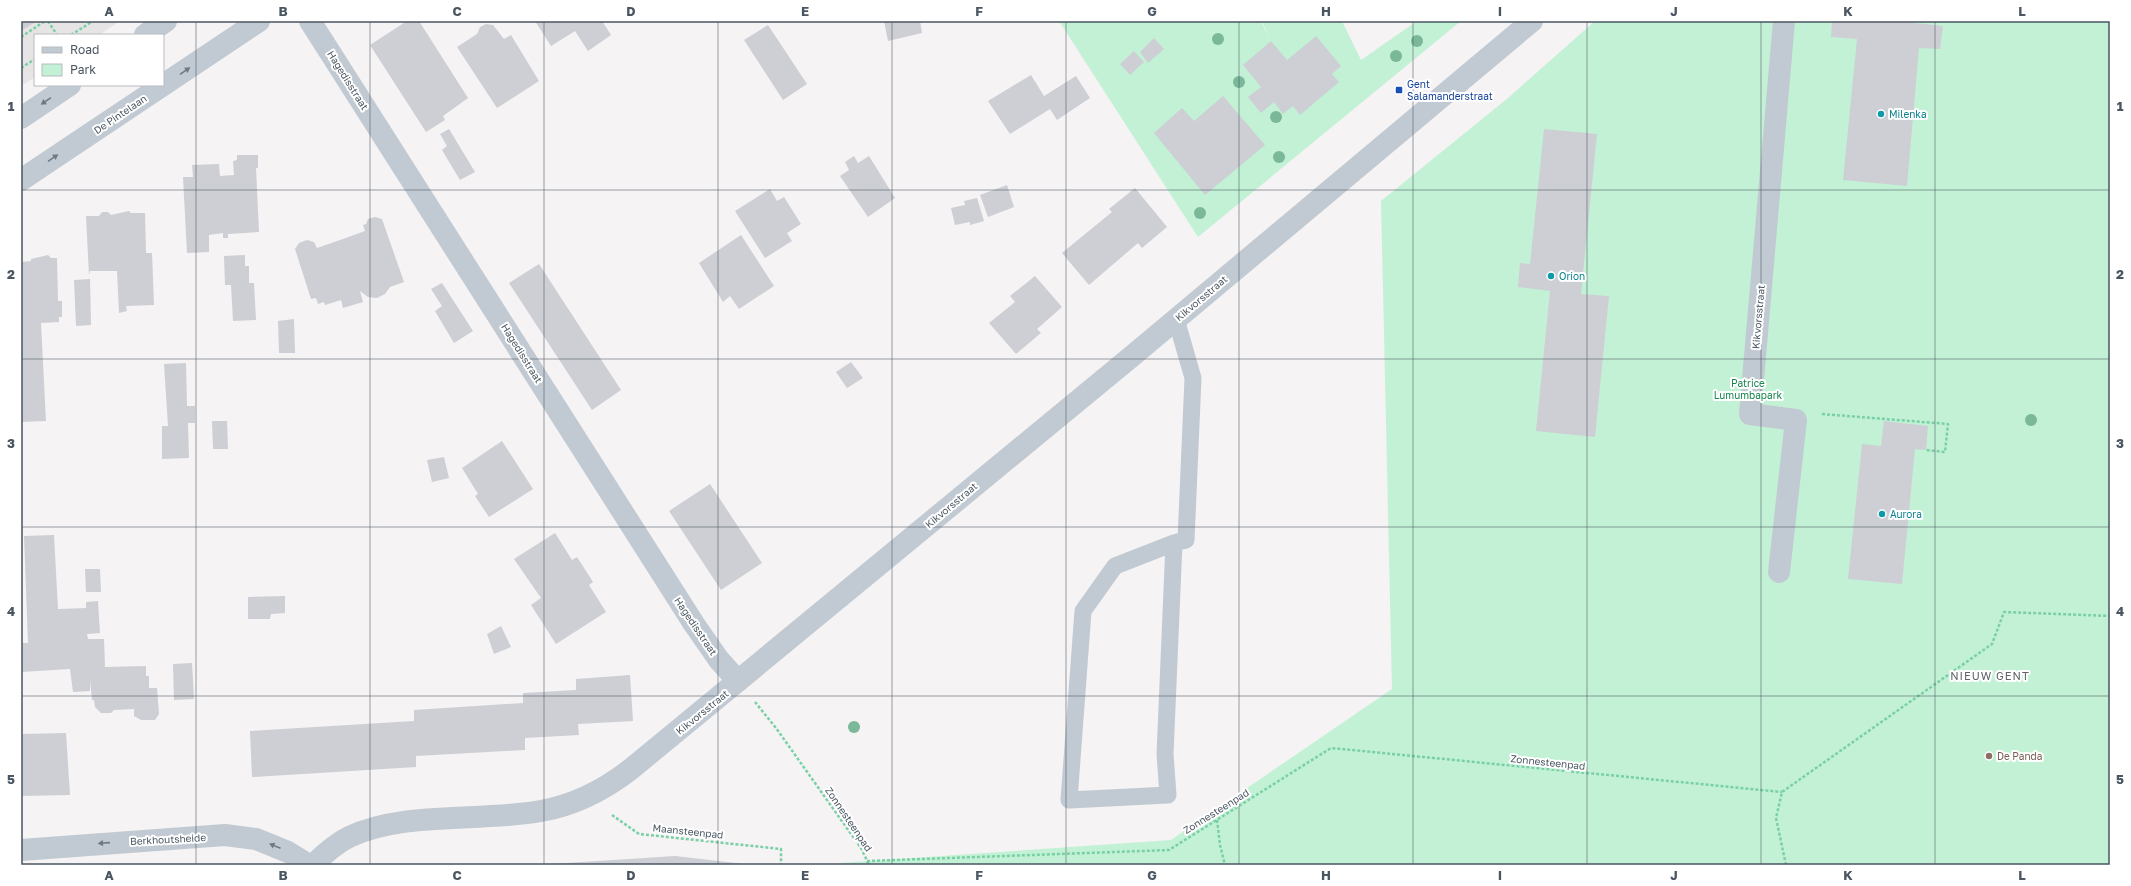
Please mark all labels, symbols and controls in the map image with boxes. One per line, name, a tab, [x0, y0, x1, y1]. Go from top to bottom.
text: A	[104, 3, 114, 19]
text: B	[278, 3, 288, 19]
text: C	[452, 3, 462, 19]
text: D	[626, 3, 636, 19]
text: E	[801, 3, 809, 19]
text: F	[975, 3, 983, 19]
text: G	[1147, 3, 1157, 19]
text: H	[1321, 3, 1331, 19]
text: I	[1498, 3, 1502, 19]
text: J	[1670, 3, 1678, 19]
text: K	[1843, 3, 1853, 19]
text: L	[2018, 3, 2026, 19]
legend	[34, 34, 164, 86]
text: Road	[70, 42, 99, 57]
street label: Hagedisstraat	[325, 48, 371, 112]
text: Park	[70, 62, 96, 77]
one-way arrow	[179, 67, 191, 74]
place label: Gent Salamanderstraat	[1407, 78, 1493, 102]
marker: Gent Salamanderstraat	[1394, 85, 1404, 95]
street label: De Pintelaan	[91, 92, 149, 136]
one-way arrow	[40, 97, 51, 105]
text: 1	[8, 98, 15, 114]
text: 1	[2117, 98, 2124, 114]
place label: Milenka	[1889, 108, 1927, 120]
marker: Milenka	[1876, 109, 1886, 119]
one-way arrow	[48, 154, 59, 162]
text: 2	[7, 266, 15, 282]
text: 2	[2116, 266, 2124, 282]
place label: Orion	[1559, 270, 1585, 282]
marker: Orion	[1546, 271, 1556, 281]
street label: Kikvorsstraat	[1173, 273, 1229, 323]
street label: Kikvorsstraat	[1749, 284, 1767, 350]
street label: Hagedisstraat	[499, 321, 545, 385]
park label: Patrice Lumumbapark	[1714, 377, 1783, 401]
text: 3	[7, 435, 15, 451]
text: 3	[2116, 435, 2124, 451]
street label: Kikvorsstraat	[923, 480, 979, 530]
place label: Aurora	[1890, 508, 1922, 520]
marker: Aurora	[1877, 509, 1887, 519]
street label: Hagedisstraat	[672, 595, 720, 657]
text: 4	[7, 603, 15, 619]
text: 4	[2116, 603, 2124, 619]
district label: NIEUW GENT	[1950, 669, 2030, 682]
street label: Kikvorsstraat	[673, 687, 731, 737]
place label: De Panda	[1997, 750, 2042, 762]
marker: De Panda	[1984, 751, 1994, 761]
street label: Zonnesteenpad	[1510, 752, 1586, 772]
text: 5	[7, 771, 15, 787]
text: 5	[2116, 771, 2124, 787]
street label: Zonnesteenpad	[823, 785, 875, 853]
street label: Zonnesteenpad	[1181, 786, 1251, 836]
street label: Maansteenpad	[652, 821, 724, 841]
street label: Berkhoutsheide	[130, 831, 207, 847]
one-way arrow	[98, 839, 110, 846]
one-way arrow	[268, 843, 280, 849]
text: A	[104, 867, 114, 883]
text: B	[278, 867, 288, 883]
text: C	[452, 867, 462, 883]
text: D	[626, 867, 636, 883]
text: E	[801, 867, 809, 883]
text: F	[975, 867, 983, 883]
text: G	[1147, 867, 1157, 883]
text: H	[1321, 867, 1331, 883]
text: I	[1498, 867, 1502, 883]
text: J	[1670, 867, 1678, 883]
text: K	[1843, 867, 1853, 883]
text: L	[2018, 867, 2026, 883]

